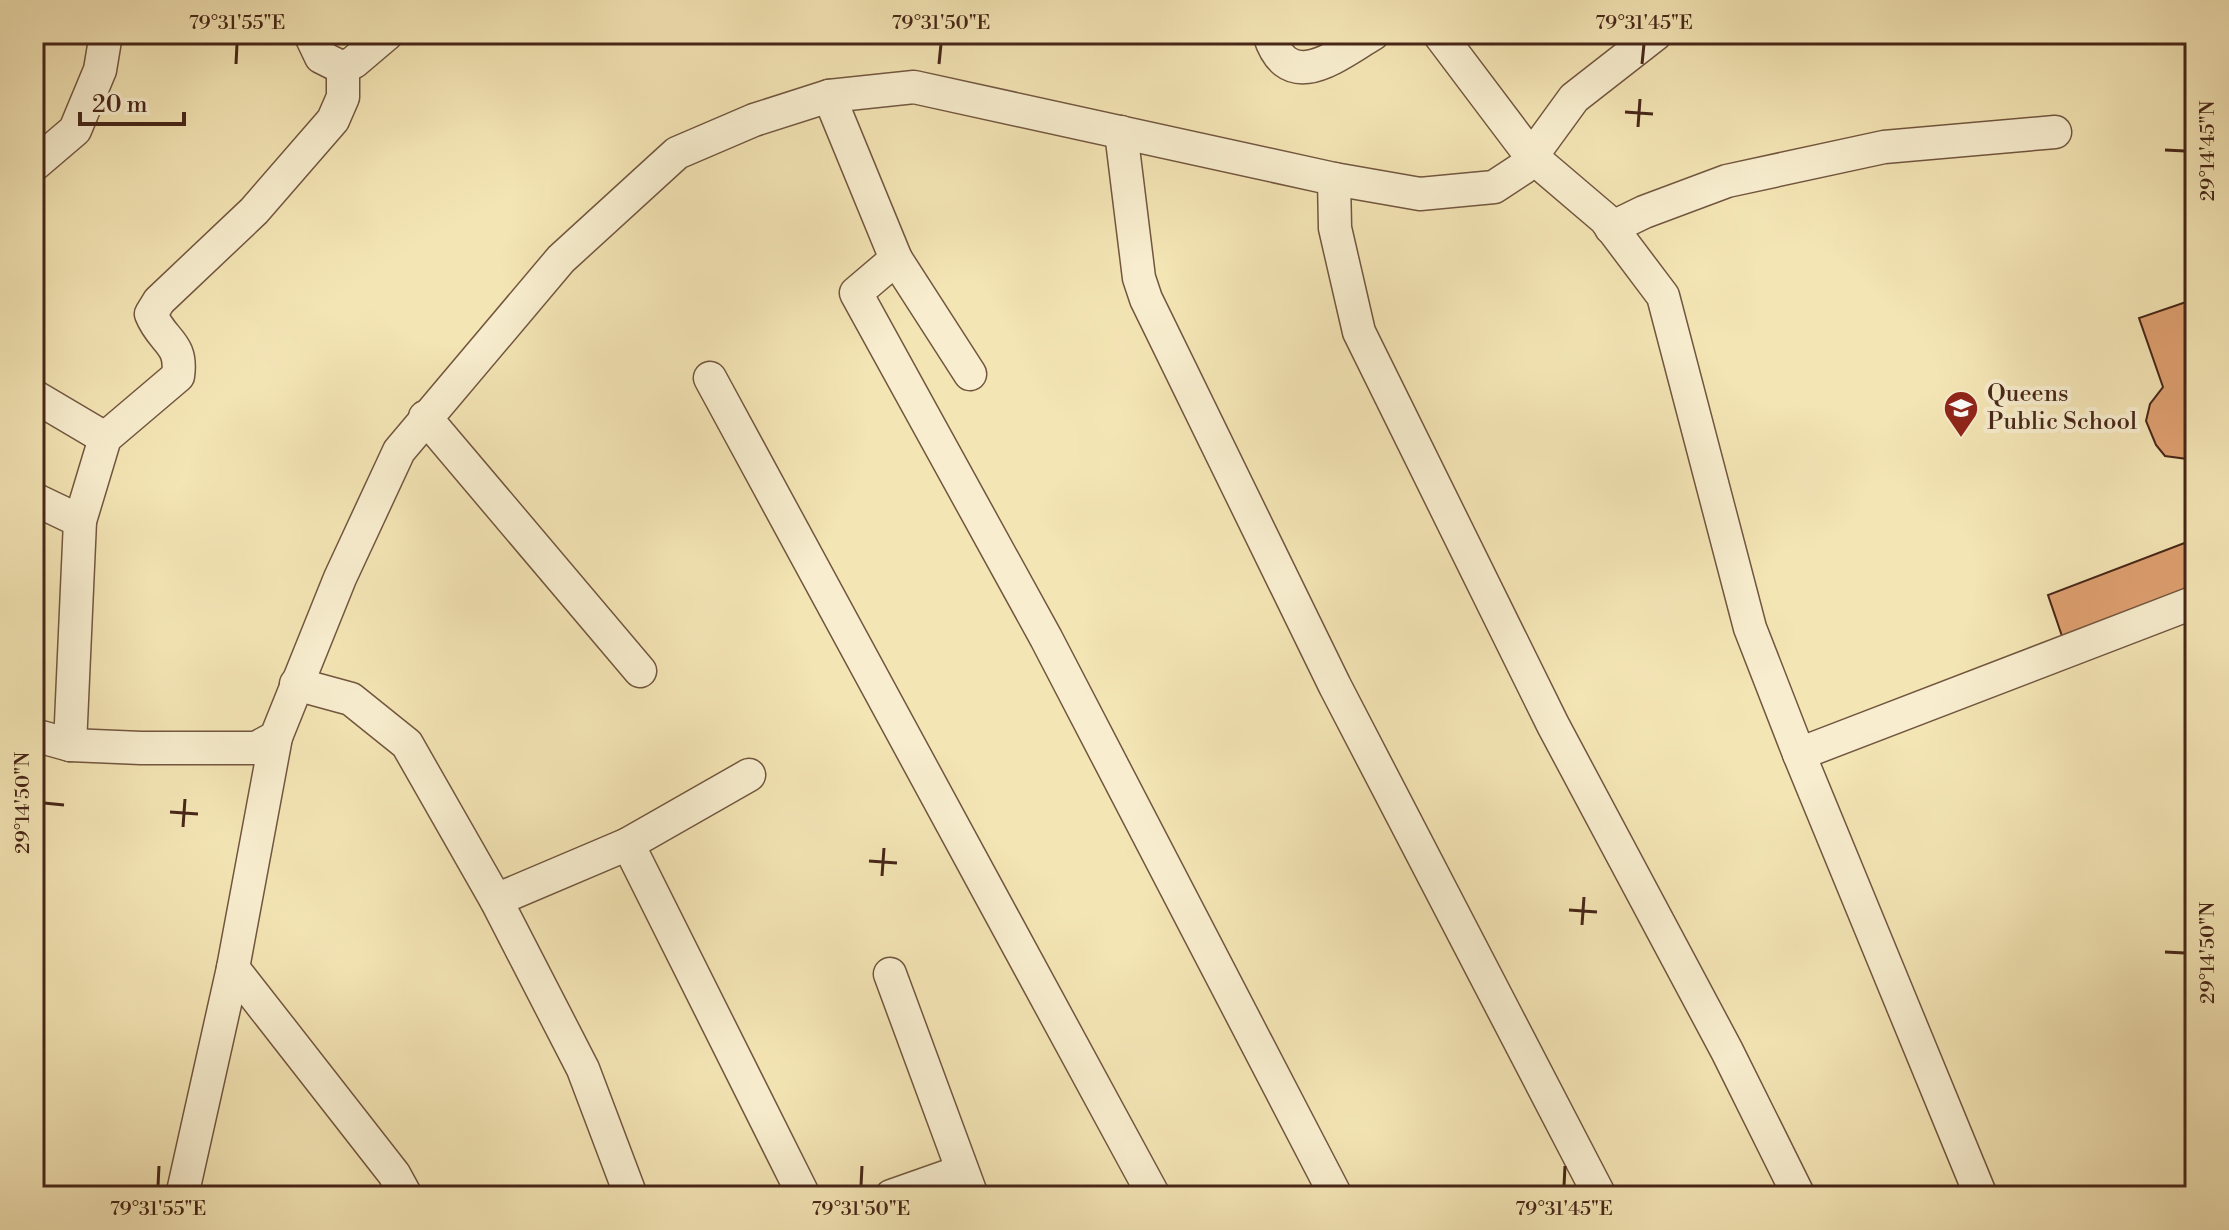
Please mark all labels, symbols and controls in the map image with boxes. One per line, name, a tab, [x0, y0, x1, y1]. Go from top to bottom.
text: 79°31'55"E	[189, 11, 285, 36]
text: 79°31'50"E	[892, 11, 990, 36]
text: 79°31'45"E	[1595, 11, 1693, 36]
scale bar	[80, 76, 184, 126]
text: 20 m	[92, 90, 148, 120]
text: 29°14'45"N	[2196, 101, 2221, 201]
place label: Queens Public School	[1987, 379, 2137, 437]
school or university icon: Queens Public School	[1942, 389, 1980, 439]
text: 29°14'50"N	[11, 752, 36, 854]
text: 29°14'50"N	[2196, 902, 2221, 1004]
text: 79°31'55"E	[110, 1197, 206, 1222]
text: 79°31'50"E	[812, 1197, 910, 1222]
text: 79°31'45"E	[1515, 1197, 1613, 1222]

